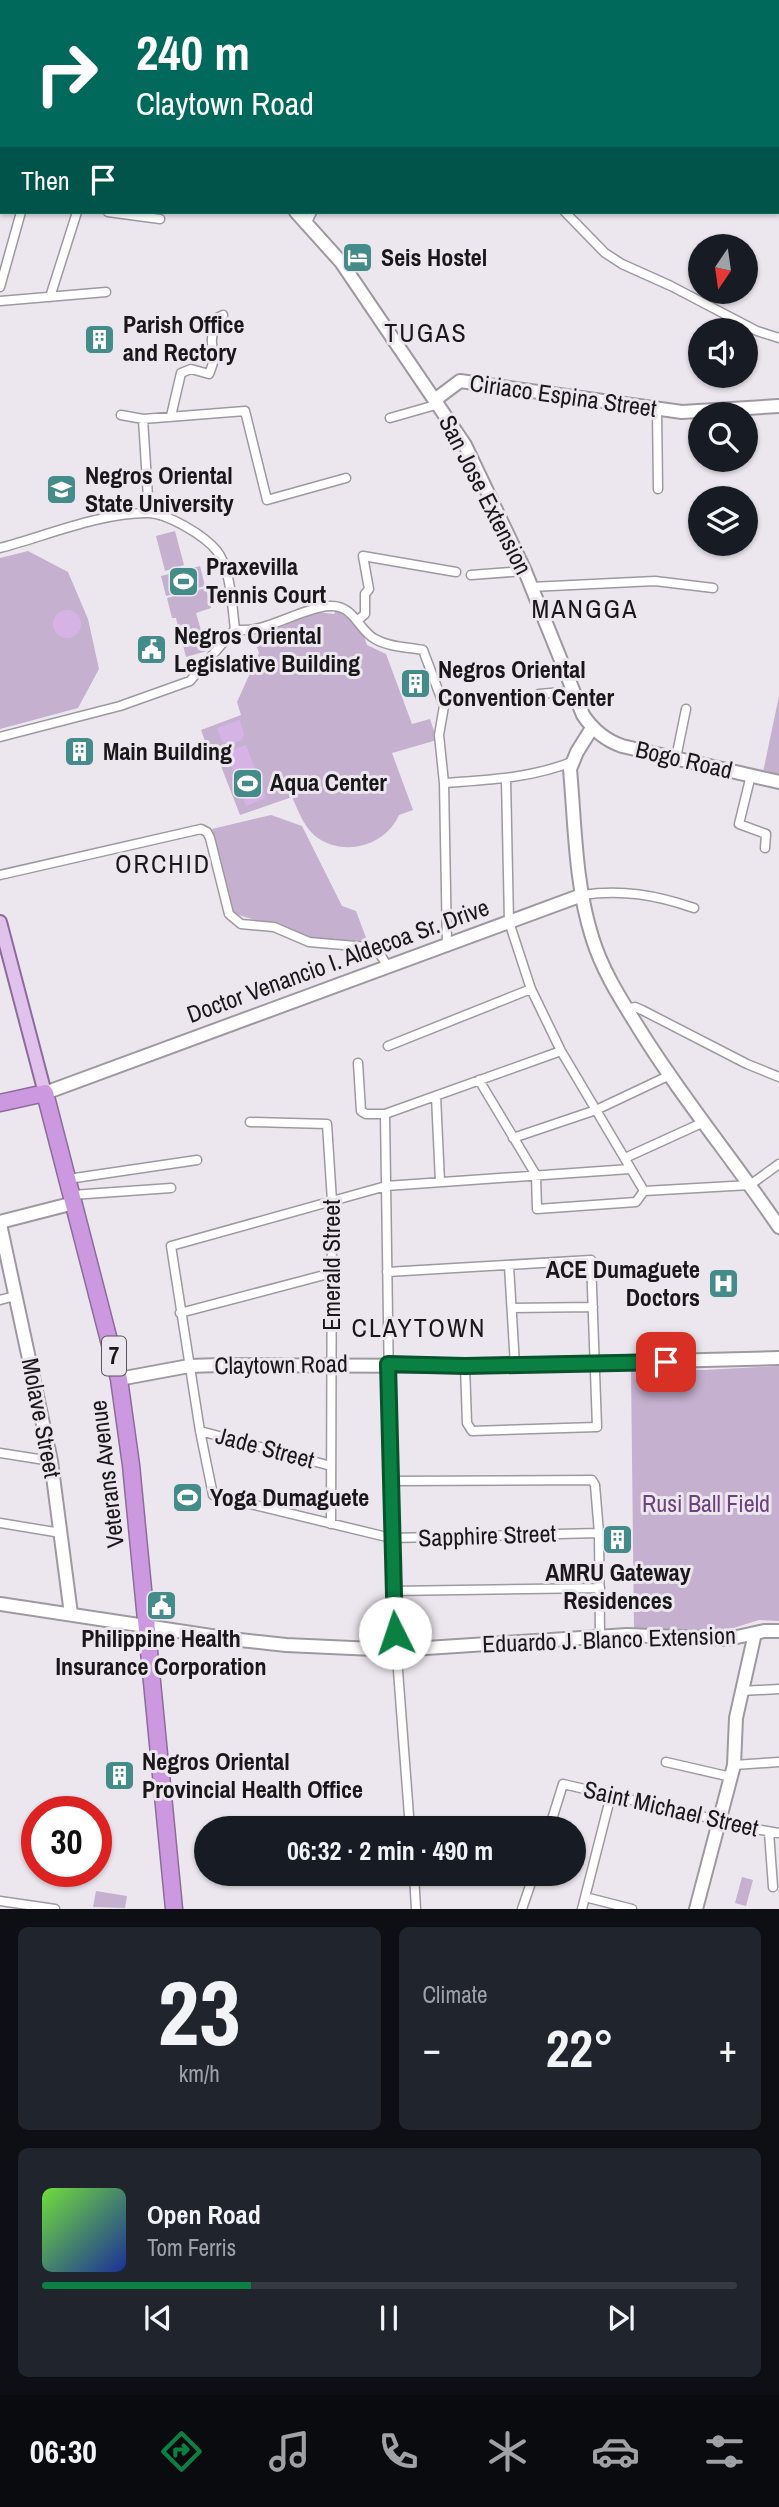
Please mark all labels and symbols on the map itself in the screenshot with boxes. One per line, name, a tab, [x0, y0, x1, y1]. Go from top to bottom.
north arrow	[688, 234, 758, 304]
hotel icon: Seis Hostel	[341, 241, 375, 275]
place label: Seis Hostel	[381, 241, 487, 273]
place label: Parish Office and Rectory	[123, 308, 244, 368]
district label: TUGAS	[384, 315, 468, 350]
building icon: Parish Office and Rectory	[83, 322, 117, 356]
street label: Ciriaco Espina Street	[468, 366, 659, 424]
street label: San Jose Extension	[432, 409, 540, 580]
place label: Negros Oriental State University	[85, 459, 234, 519]
school or university icon: Negros Oriental State University	[45, 473, 79, 507]
place label: Praxevilla Tennis Court	[206, 550, 326, 610]
sports icon: Praxevilla Tennis Court	[166, 564, 200, 598]
district label: MANGGA	[532, 591, 638, 626]
place label: Negros Oriental Legislative Building	[174, 619, 360, 679]
public building icon: Negros Oriental Legislative Building	[134, 633, 168, 667]
place label: Negros Oriental Convention Center	[438, 653, 614, 713]
building icon: Negros Oriental Convention Center	[398, 667, 432, 701]
street label: Bogo Road	[633, 732, 736, 786]
building icon: Main Building	[63, 735, 97, 769]
place label: Main Building	[103, 735, 232, 767]
sports icon: Aqua Center	[230, 766, 264, 800]
place label: Aqua Center	[270, 766, 387, 798]
district label: ORCHID	[115, 846, 211, 881]
street label: Doctor Venancio I. Aldecoa Sr. Drive	[182, 890, 493, 1030]
street label: Emerald Street	[315, 1199, 347, 1331]
place label: ACE Dumaguete Doctors	[546, 1253, 700, 1313]
hospital icon: ACE Dumaguete Doctors	[706, 1267, 740, 1301]
district label: CLAYTOWN	[352, 1310, 486, 1345]
pin	[636, 1332, 696, 1392]
road number: 7	[102, 1336, 126, 1376]
street label: Claytown Road	[214, 1347, 348, 1381]
street label: Molave Street	[15, 1355, 69, 1481]
street label: Veterans Avenue	[81, 1398, 131, 1550]
street label: Jade Street	[213, 1419, 319, 1476]
sports icon: Yoga Dumaguete	[170, 1481, 204, 1515]
place label: Yoga Dumaguete	[210, 1481, 369, 1513]
park label: Rusi Ball Field	[642, 1487, 770, 1519]
street label: Sapphire Street	[418, 1517, 557, 1553]
building icon: AMRU Gateway Residences	[601, 1522, 635, 1556]
place label: AMRU Gateway Residences	[545, 1556, 691, 1616]
public building icon: Philippine Health Insurance Corporation	[144, 1588, 178, 1622]
position arrow	[358, 1596, 432, 1670]
street label: Eduardo J. Blanco Extension	[482, 1619, 736, 1659]
place label: Philippine Health Insurance Corporation	[55, 1622, 267, 1682]
place label: Negros Oriental Provincial Health Office	[142, 1745, 363, 1805]
building icon: Negros Oriental Provincial Health Office	[102, 1759, 136, 1793]
street label: Saint Michael Street	[581, 1772, 762, 1844]
speed limit sign: 30	[21, 1796, 112, 1887]

